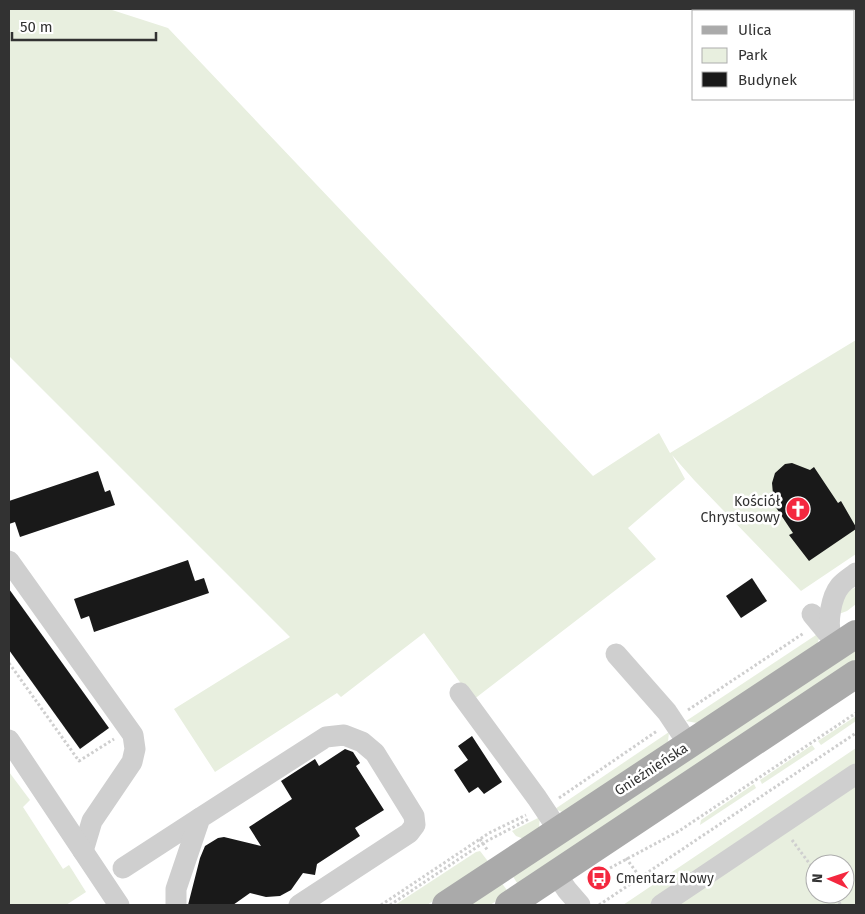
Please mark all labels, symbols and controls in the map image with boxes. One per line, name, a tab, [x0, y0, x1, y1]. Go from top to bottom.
scale bar	[12, 10, 156, 42]
legend	[692, 10, 855, 100]
text: 50 m	[20, 18, 53, 36]
text: Ulica	[738, 21, 772, 39]
text: Park	[738, 46, 768, 64]
text: Budynek	[738, 71, 797, 89]
place label: Kościół Chrystusowy	[701, 493, 781, 526]
church icon: Kościół Chrystusowy	[785, 496, 811, 522]
street label: Gnieźnieńska	[612, 739, 691, 799]
north arrow	[805, 854, 855, 904]
bus stop icon: Cmentarz Nowy	[586, 865, 612, 891]
place label: Cmentarz Nowy	[616, 870, 714, 887]
text: N	[809, 873, 826, 883]

